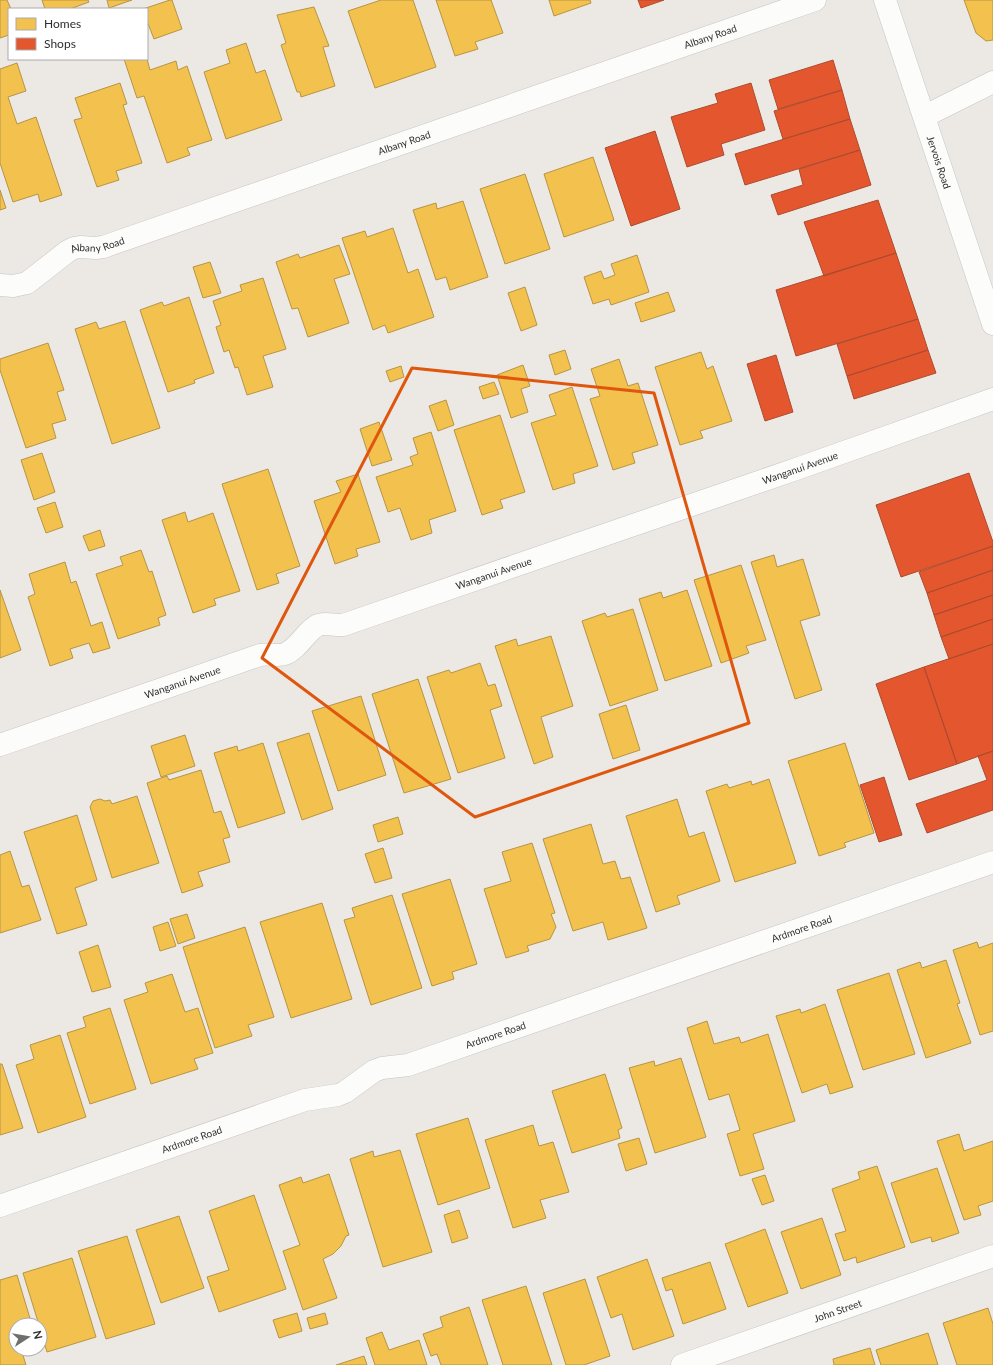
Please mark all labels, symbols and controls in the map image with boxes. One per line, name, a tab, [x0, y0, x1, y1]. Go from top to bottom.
legend	[8, 8, 148, 60]
text: Homes	[44, 16, 81, 31]
street label: Albany Road	[682, 22, 738, 51]
text: Shops	[44, 36, 76, 51]
street label: Albany Road	[376, 128, 432, 157]
street label: Jervois Road	[925, 134, 953, 190]
street label: Albany Road	[68, 234, 126, 255]
street label: Wanganui Avenue	[760, 449, 839, 486]
street label: Wanganui Avenue	[454, 555, 533, 592]
street label: Wanganui Avenue	[143, 663, 222, 701]
street label: Ardmore Road	[770, 912, 833, 944]
street label: Ardmore Road	[464, 1019, 527, 1051]
street label: Ardmore Road	[160, 1123, 224, 1155]
street label: John Street	[812, 1296, 864, 1324]
north arrow	[8, 1317, 48, 1357]
text: N	[31, 1329, 46, 1340]

